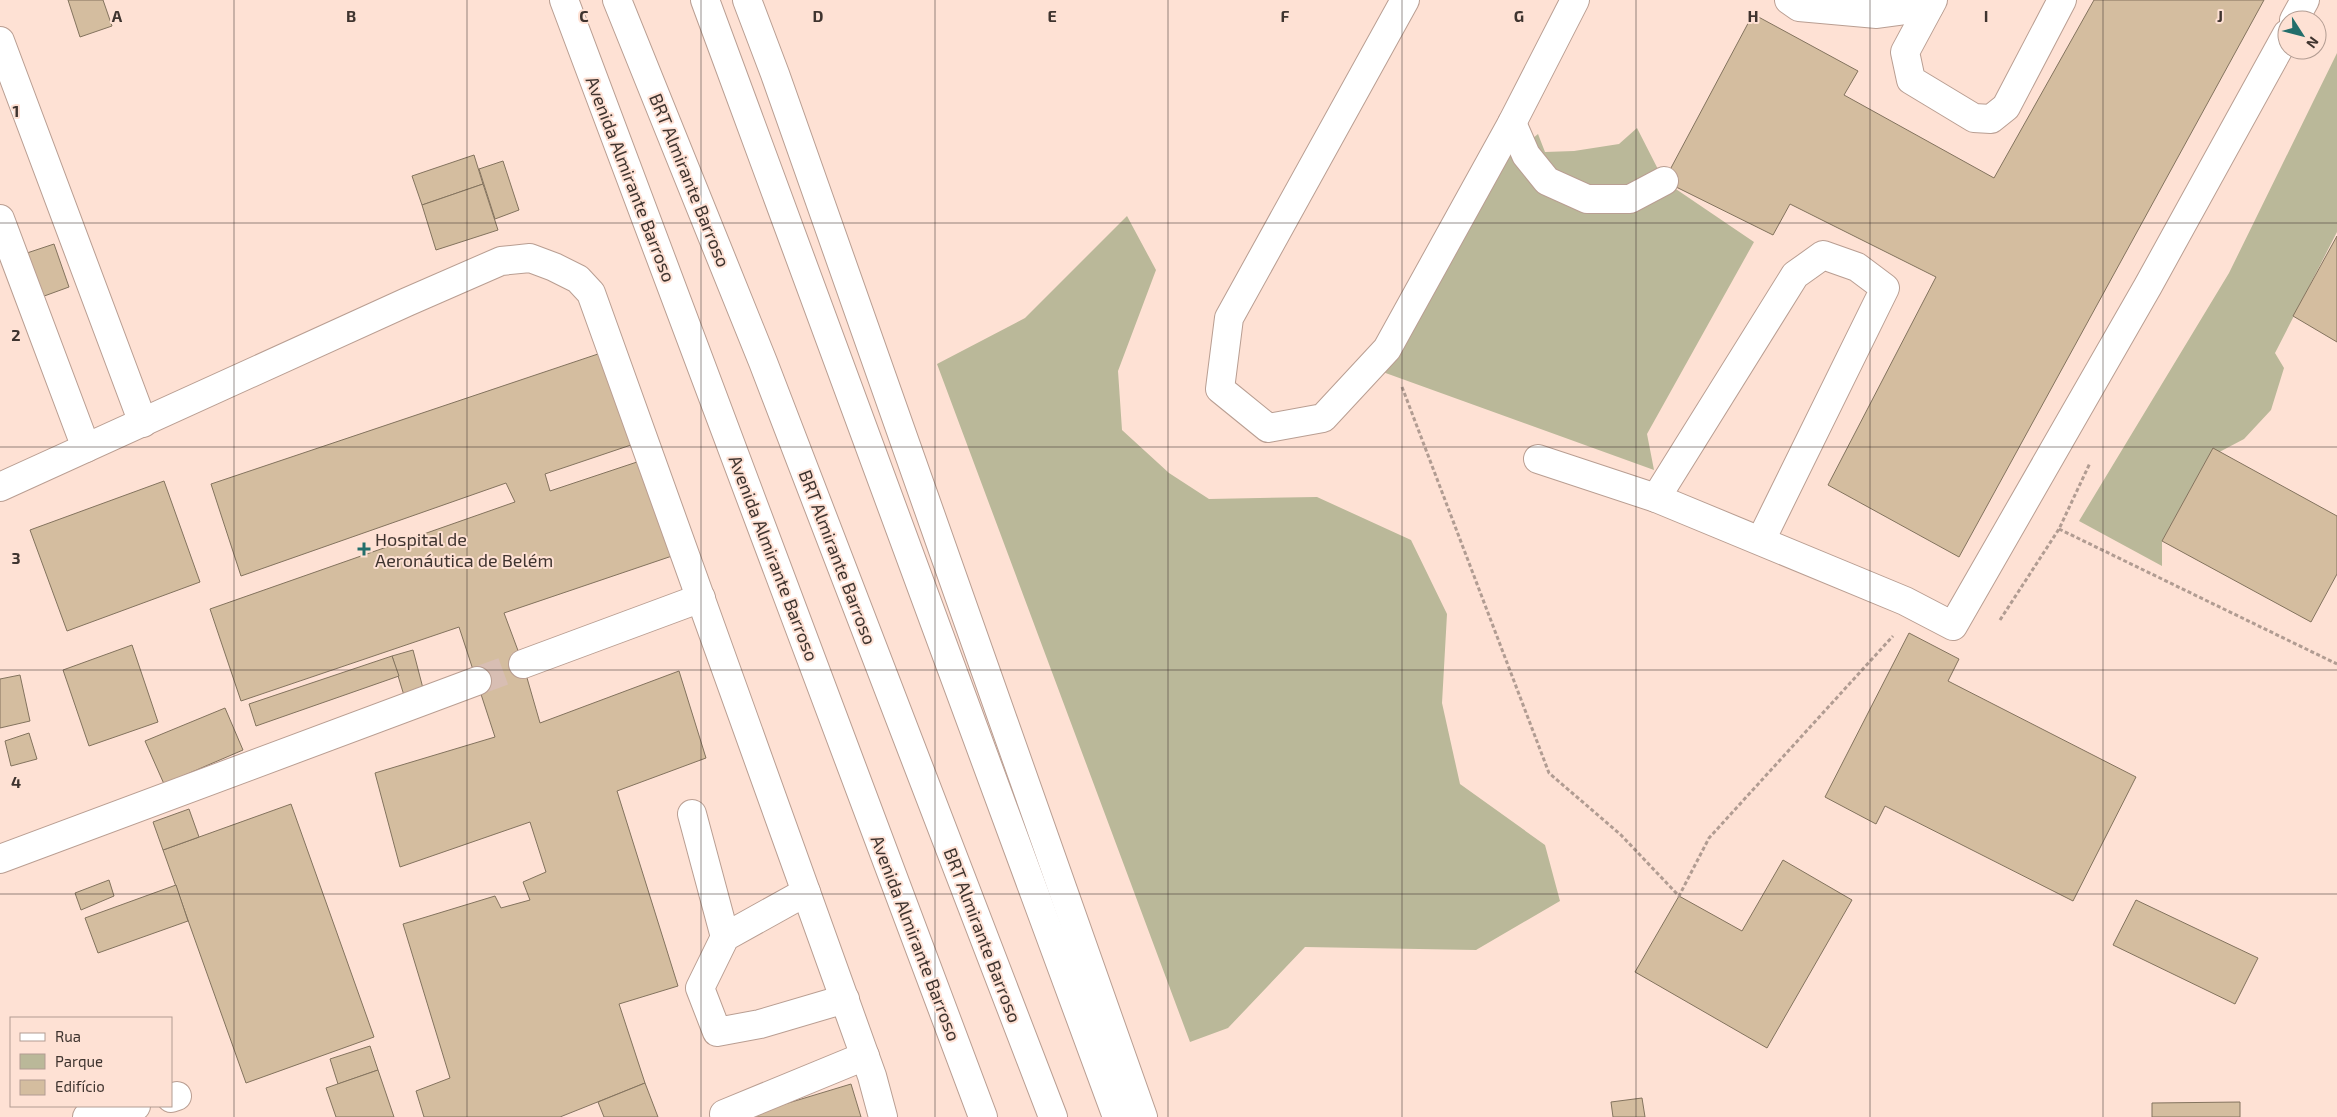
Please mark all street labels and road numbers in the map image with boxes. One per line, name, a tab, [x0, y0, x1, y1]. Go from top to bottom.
street label: Avenida Almirante Barroso	[582, 73, 680, 285]
street label: BRT Almirante Barroso	[645, 90, 735, 270]
street label: Avenida Almirante Barroso	[725, 452, 823, 664]
street label: BRT Almirante Barroso	[795, 467, 881, 647]
street label: Avenida Almirante Barroso	[867, 832, 965, 1044]
street label: BRT Almirante Barroso	[940, 845, 1026, 1025]

